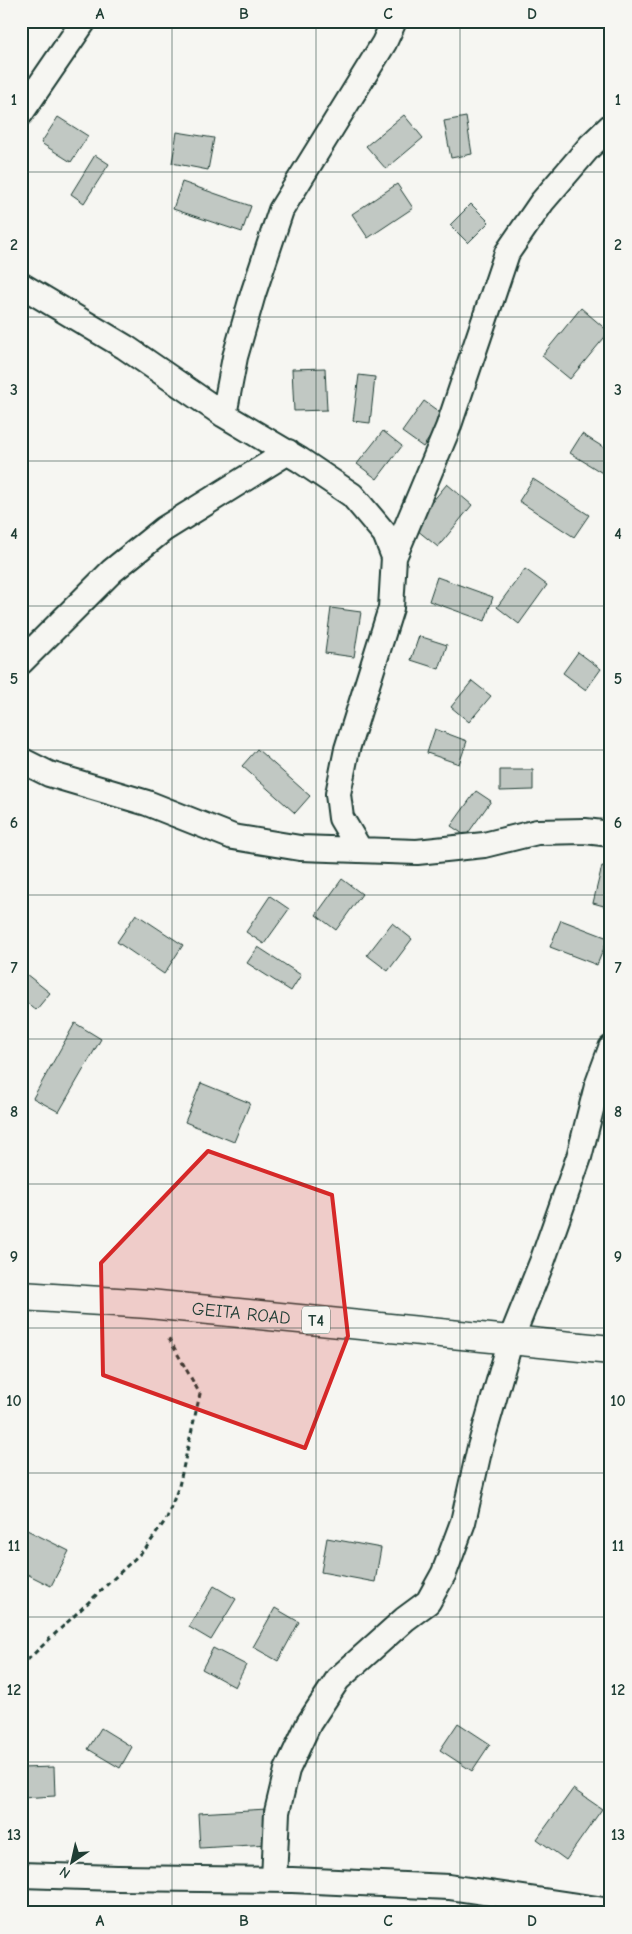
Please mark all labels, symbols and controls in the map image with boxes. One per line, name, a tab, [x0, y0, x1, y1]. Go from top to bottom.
text: A	[96, 5, 105, 23]
text: B	[239, 5, 249, 23]
text: C	[383, 5, 393, 23]
text: D	[527, 5, 537, 23]
text: 1	[11, 91, 17, 109]
text: 1	[615, 91, 621, 109]
text: 2	[10, 236, 18, 254]
text: 2	[614, 236, 622, 254]
text: 3	[10, 381, 18, 399]
text: 3	[614, 381, 622, 399]
text: 4	[10, 525, 18, 543]
text: 4	[614, 525, 622, 543]
text: 5	[10, 670, 18, 688]
text: 5	[614, 670, 622, 688]
text: 6	[10, 814, 18, 832]
text: 6	[614, 814, 622, 832]
text: 7	[10, 959, 18, 977]
text: 7	[614, 959, 622, 977]
text: 8	[10, 1103, 18, 1121]
text: 8	[614, 1103, 622, 1121]
text: 9	[10, 1248, 18, 1266]
text: 9	[614, 1248, 622, 1266]
street label: GEITA ROAD	[191, 1298, 292, 1329]
road number: T4	[302, 1306, 330, 1334]
text: 10	[6, 1392, 22, 1410]
text: 10	[610, 1392, 626, 1410]
text: 11	[8, 1537, 20, 1555]
text: 11	[612, 1537, 624, 1555]
text: 12	[7, 1681, 21, 1699]
text: 12	[611, 1681, 625, 1699]
text: 13	[7, 1826, 21, 1844]
text: 13	[611, 1826, 625, 1844]
north arrow	[48, 1836, 98, 1886]
text: N	[56, 1863, 74, 1882]
text: A	[96, 1912, 105, 1930]
text: B	[239, 1912, 249, 1930]
text: C	[383, 1912, 393, 1930]
text: D	[527, 1912, 537, 1930]

